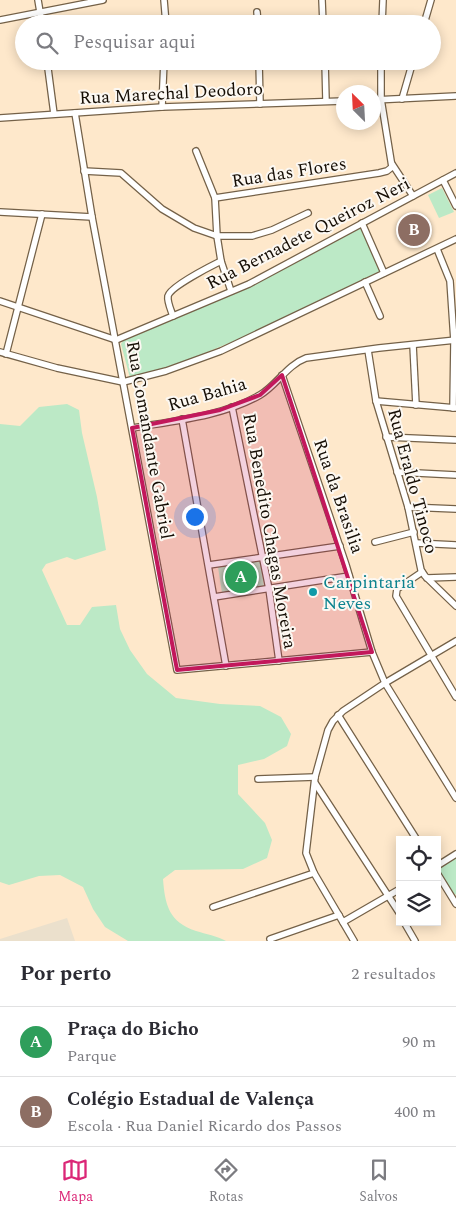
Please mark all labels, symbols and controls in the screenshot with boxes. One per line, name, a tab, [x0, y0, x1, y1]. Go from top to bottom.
search box	[15, 15, 441, 70]
text: Pesquisar aqui	[73, 28, 196, 57]
icon: search	[33, 29, 61, 57]
street label: Rua Marechal Deodoro	[79, 75, 264, 112]
north arrow	[336, 85, 381, 130]
street label: Rua das Flores	[230, 150, 348, 195]
street label: Rua Bernadete Queiroz Neri	[203, 172, 413, 294]
pin: B	[398, 211, 430, 249]
street label: Rua Comandante Gabriel	[119, 339, 180, 541]
street label: Rua Bahia	[165, 370, 250, 419]
street label: Rua Eraldo Tinoco	[380, 406, 445, 557]
street label: Rua Benedito Chagas Moreira	[235, 411, 304, 651]
street label: Rua da Brasilia	[306, 435, 371, 557]
your location	[182, 504, 208, 530]
pin: A	[225, 558, 257, 596]
place label: Carpintaria Neves	[323, 569, 415, 617]
marker: Carpintaria Neves	[307, 586, 319, 598]
map controls	[396, 836, 441, 926]
button: locate	[396, 836, 441, 881]
button: layers	[396, 881, 441, 926]
text: Por perto	[20, 958, 111, 990]
text: 2 resultados	[351, 962, 436, 986]
text: Praça do Bicho	[67, 1015, 199, 1044]
text: A	[30, 1030, 42, 1054]
text: 90 m	[402, 1030, 436, 1054]
text: Parque	[67, 1044, 117, 1068]
text: Colégio Estadual de Valença	[67, 1085, 314, 1114]
text: B	[30, 1100, 42, 1124]
text: 400 m	[394, 1100, 436, 1124]
text: Escola · Rua Daniel Ricardo dos Passos	[67, 1114, 342, 1138]
tab: Mapa	[58, 1156, 93, 1207]
tab: Rotas	[209, 1156, 243, 1207]
tab: Salvos	[359, 1156, 398, 1207]

